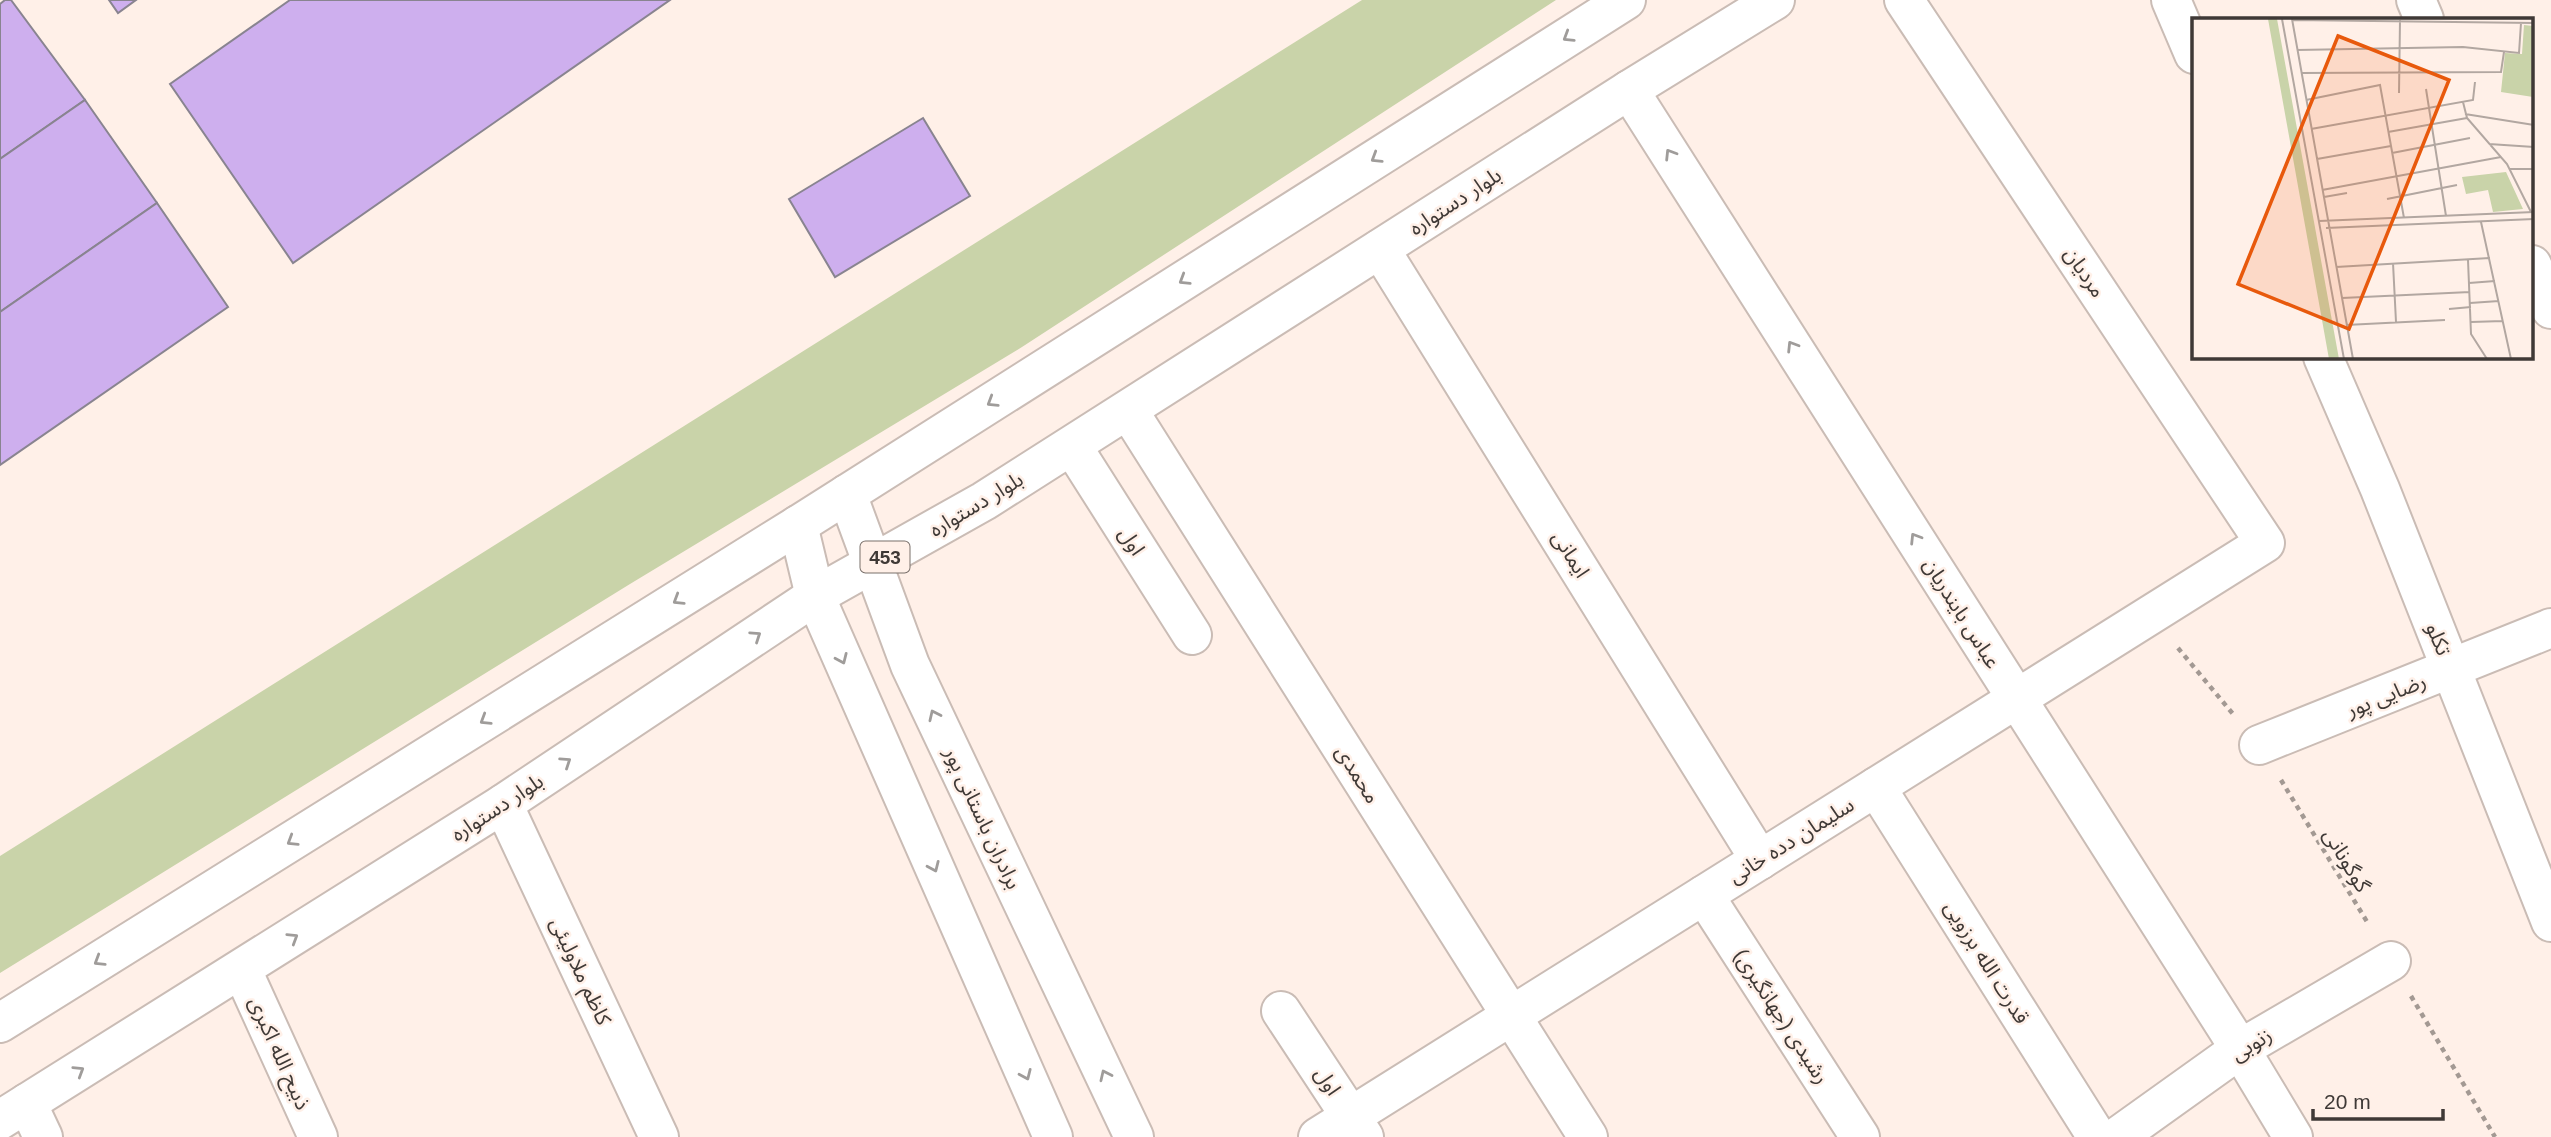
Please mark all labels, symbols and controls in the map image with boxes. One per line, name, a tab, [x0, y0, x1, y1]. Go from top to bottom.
inset map	[2192, 18, 2534, 359]
one-way arrow	[1563, 28, 1576, 41]
one-way arrow	[1666, 149, 1679, 162]
one-way arrow	[1371, 150, 1384, 163]
street label: بلوار دستواره	[1405, 163, 1506, 240]
street label: مردیان	[2059, 243, 2110, 302]
one-way arrow	[1178, 272, 1191, 285]
one-way arrow	[1788, 341, 1801, 354]
one-way arrow	[986, 394, 999, 407]
street label: بلوار دستواره	[925, 467, 1027, 542]
street label: اول	[1114, 523, 1150, 560]
street label: ایمانی	[1547, 526, 1594, 582]
one-way arrow	[1910, 533, 1923, 546]
road number: 453	[860, 542, 910, 572]
street label: عباس بایندریان	[1918, 554, 2005, 673]
one-way arrow	[673, 591, 686, 604]
street label: تکلو	[2421, 619, 2456, 659]
one-way arrow	[748, 631, 761, 644]
one-way arrow	[834, 652, 848, 664]
street label: رضایی پور	[2342, 669, 2430, 724]
one-way arrow	[928, 710, 942, 722]
one-way arrow	[480, 712, 493, 725]
street label: محمدی	[1331, 741, 1385, 808]
street label: برادران باستانی پور	[938, 743, 1026, 893]
one-way arrow	[559, 757, 572, 770]
street label: بلوار دستواره	[447, 769, 548, 846]
street label: سلیمان دده خانی	[1724, 792, 1858, 888]
street label: گوگونانی	[2318, 824, 2375, 897]
one-way arrow	[287, 832, 300, 845]
one-way arrow	[926, 860, 940, 872]
street label: قدرت الله برزویی	[1939, 896, 2034, 1028]
street label: کاظم ملاولیئی	[543, 914, 616, 1030]
one-way arrow	[285, 933, 298, 946]
street label: رشیدی (جهانگیری)	[1729, 944, 1834, 1088]
one-way arrow	[94, 953, 107, 966]
street label: ذبیح الله اکبری	[241, 993, 315, 1115]
street label: زنوبی	[2226, 1023, 2276, 1066]
street label: اول	[1310, 1063, 1346, 1100]
one-way arrow	[71, 1066, 84, 1079]
one-way arrow	[1018, 1068, 1032, 1080]
one-way arrow	[1099, 1070, 1113, 1082]
scale bar	[2313, 1078, 2442, 1122]
text: 20 m	[2324, 1090, 2371, 1113]

